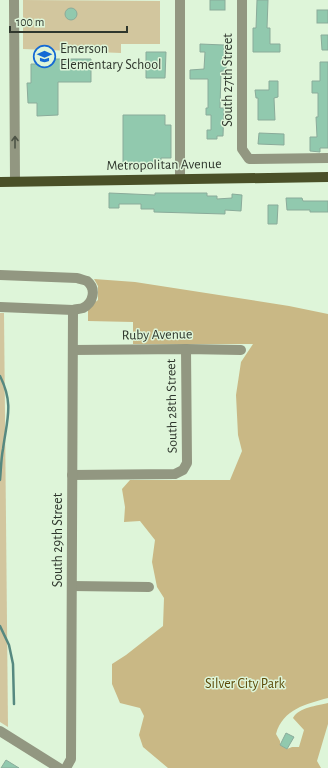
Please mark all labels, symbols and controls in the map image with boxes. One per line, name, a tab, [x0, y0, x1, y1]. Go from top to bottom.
scale bar	[10, 8, 127, 34]
text: 100 m	[16, 16, 44, 28]
street label: South 27th Street	[221, 33, 235, 127]
place label: Emerson Elementary School	[60, 42, 162, 72]
school or university icon: Emerson Elementary School	[31, 44, 57, 70]
one-way arrow	[11, 136, 19, 149]
street label: Metropolitan Avenue	[106, 157, 222, 173]
street label: Ruby Avenue	[122, 327, 192, 343]
street label: South 28th Street	[164, 358, 180, 453]
street label: South 29th Street	[51, 492, 65, 587]
park label: Silver City Park	[205, 677, 286, 691]

